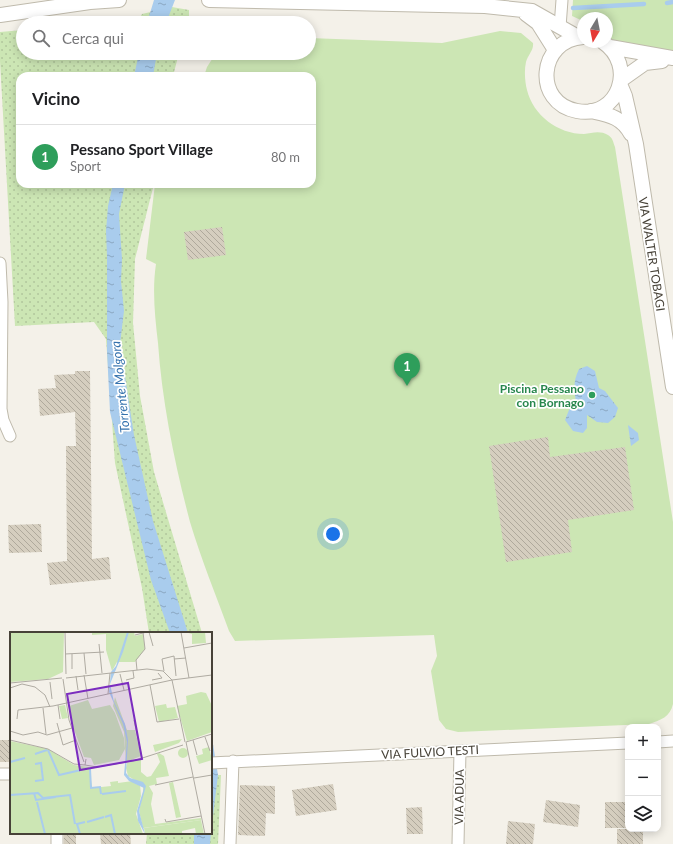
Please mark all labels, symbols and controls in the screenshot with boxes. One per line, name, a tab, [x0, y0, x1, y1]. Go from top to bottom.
north arrow	[577, 12, 613, 48]
search box	[16, 16, 316, 60]
icon: search	[30, 27, 52, 49]
text: Cerca qui	[62, 29, 124, 47]
text: Vicino	[32, 88, 80, 109]
text: Pessano Sport Village	[70, 140, 213, 158]
text: 1	[41, 149, 49, 165]
text: 80 m	[271, 149, 300, 165]
text: Sport	[70, 158, 101, 174]
street label: VIA WALTER TOBAGI	[636, 196, 668, 312]
water label: Torrente Molgora	[107, 340, 133, 434]
pin: 1	[394, 353, 420, 386]
place label: Piscina Pessano con Bornago	[500, 381, 584, 410]
marker: Piscina Pessano con Bornago	[587, 390, 597, 400]
your location	[323, 524, 343, 544]
inset map	[10, 632, 212, 834]
map controls	[625, 724, 661, 832]
button: +	[625, 724, 661, 760]
street label: VIA FULVIO TESTI	[381, 742, 479, 762]
button: −	[625, 760, 661, 796]
street label: VIA ADUA	[451, 768, 467, 825]
button: layers	[625, 796, 661, 832]

